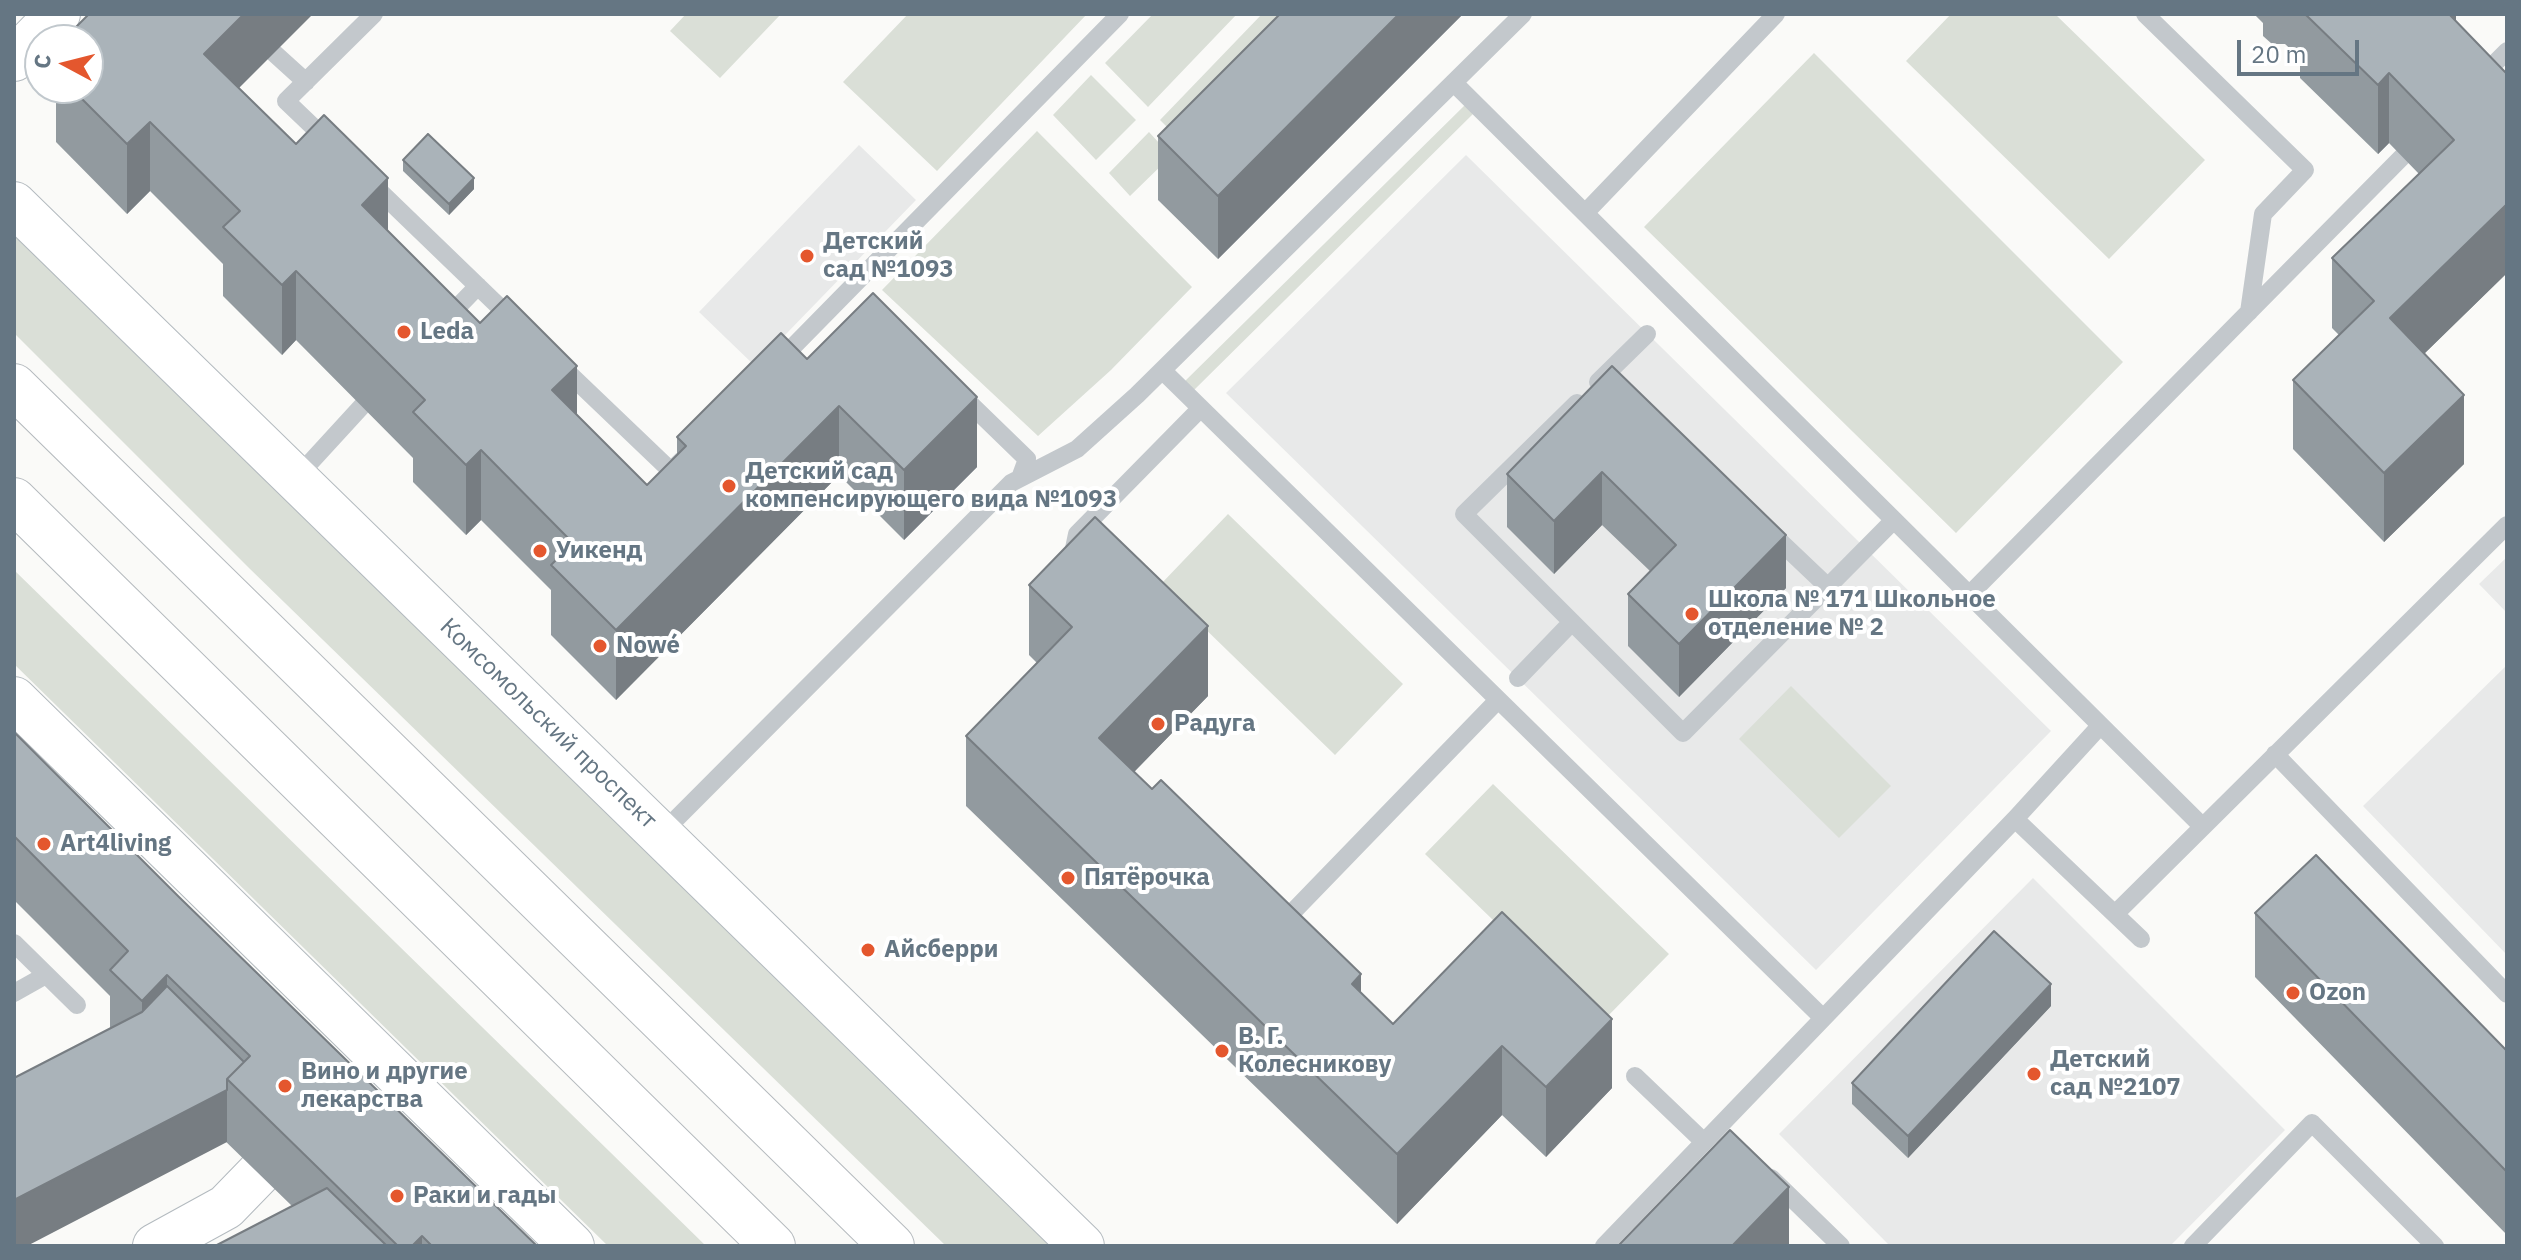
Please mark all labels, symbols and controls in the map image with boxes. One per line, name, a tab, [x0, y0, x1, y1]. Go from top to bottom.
north arrow	[24, 24, 104, 104]
scale bar	[2241, 24, 2363, 74]
text: 20 m	[2251, 38, 2306, 70]
text: С	[26, 52, 57, 70]
place label: Детский сад №1093	[823, 228, 954, 284]
marker: Детский сад №1093	[798, 247, 816, 265]
place label: Leda	[420, 318, 474, 346]
marker: Leda	[395, 323, 413, 341]
place label: Детский сад компенсирующего вида №1093	[745, 458, 1117, 514]
marker: Детский сад компенсирующего вида №1093	[720, 477, 738, 495]
place label: Уикенд	[556, 537, 642, 565]
marker: Уикенд	[531, 542, 549, 560]
place label: Школа № 171 Школьное отделение № 2	[1708, 586, 1996, 642]
marker: Школа № 171 Школьное отделение № 2	[1683, 605, 1701, 623]
street label: Комсомольский проспект	[433, 613, 663, 835]
place label: Nowé	[616, 632, 680, 660]
marker: Nowé	[591, 637, 609, 655]
place label: Радуга	[1174, 710, 1256, 738]
marker: Радуга	[1149, 715, 1167, 733]
place label: Art4living	[60, 830, 171, 858]
marker: Art4living	[35, 835, 53, 853]
place label: Пятёрочка	[1084, 864, 1210, 892]
marker: Пятёрочка	[1059, 869, 1077, 887]
place label: Айсберри	[884, 936, 999, 964]
marker: Айсберри	[859, 941, 877, 959]
place label: Ozon	[2309, 979, 2366, 1007]
marker: Ozon	[2284, 984, 2302, 1002]
place label: В. Г. Колесникову	[1238, 1023, 1391, 1079]
marker: В. Г. Колесникову	[1213, 1042, 1231, 1060]
place label: Детский сад №2107	[2050, 1046, 2181, 1102]
place label: Вино и другие лекарства	[301, 1058, 468, 1114]
marker: Детский сад №2107	[2025, 1065, 2043, 1083]
marker: Вино и другие лекарства	[276, 1077, 294, 1095]
place label: Раки и гады	[413, 1182, 556, 1210]
marker: Раки и гады	[388, 1187, 406, 1205]

